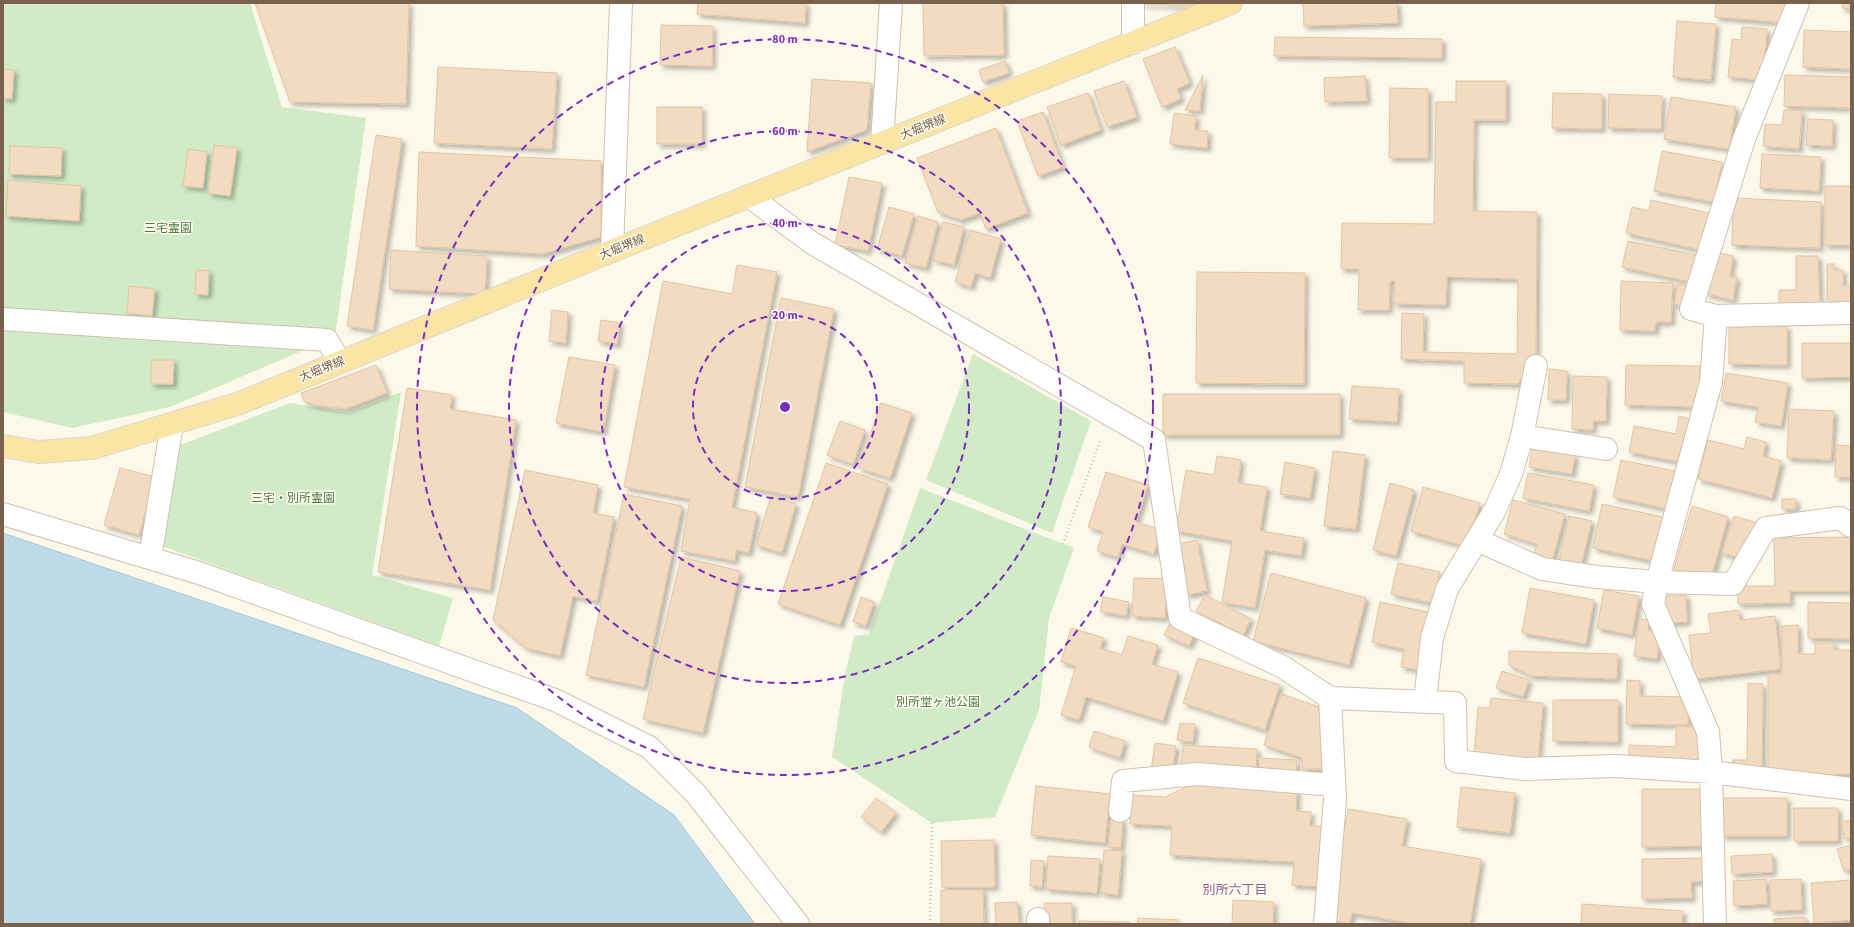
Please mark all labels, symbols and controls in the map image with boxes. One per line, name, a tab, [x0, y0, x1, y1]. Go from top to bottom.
text: 80 m	[772, 31, 798, 48]
street label: 大堀堺線	[898, 111, 949, 144]
text: 60 m	[772, 123, 798, 140]
text: 40 m	[772, 215, 798, 232]
park label: 三宅霊園	[144, 220, 192, 237]
street label: 大堀堺線	[597, 231, 648, 264]
text: 20 m	[772, 307, 798, 324]
street label: 大堀堺線	[297, 353, 348, 386]
centre of rings	[778, 400, 792, 414]
park label: 三宅・別所霊園	[251, 490, 335, 507]
park label: 別所堂ヶ池公園	[896, 694, 980, 711]
district label: 別所六丁目	[1202, 881, 1268, 899]

